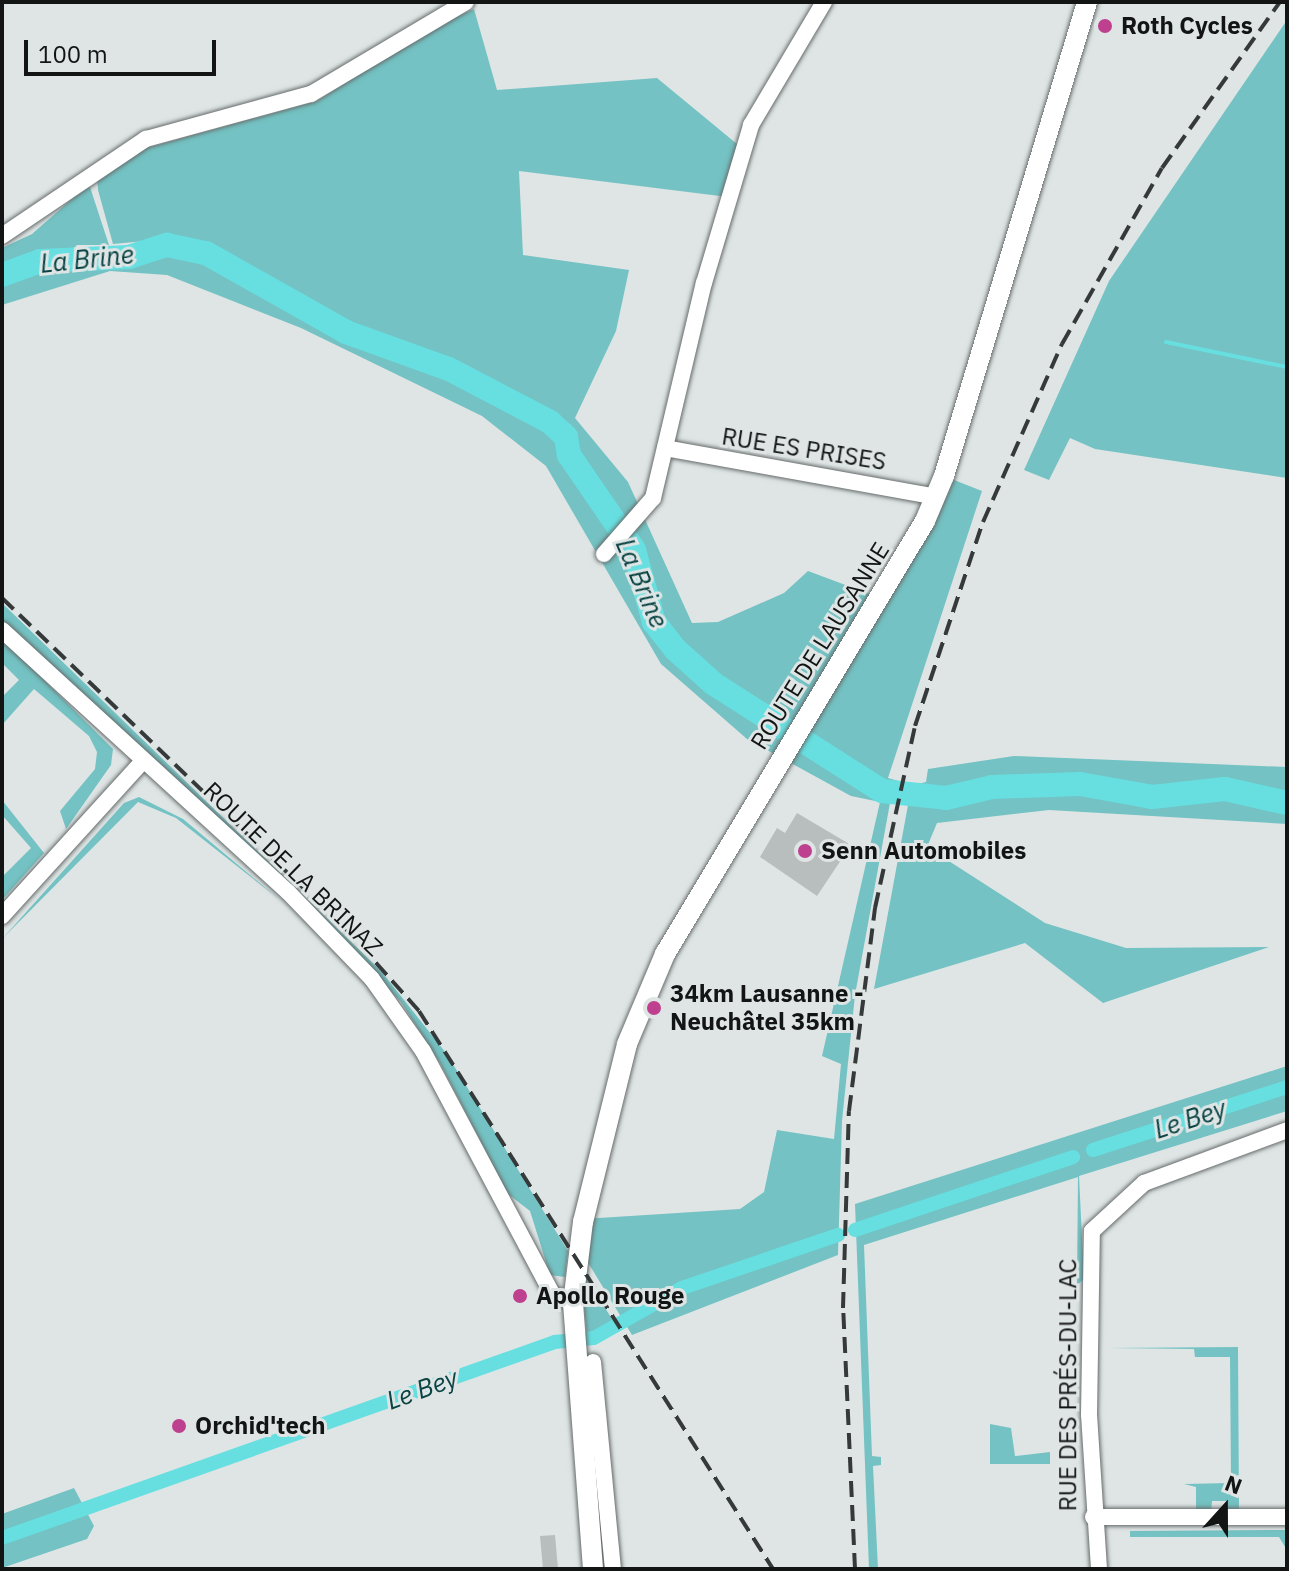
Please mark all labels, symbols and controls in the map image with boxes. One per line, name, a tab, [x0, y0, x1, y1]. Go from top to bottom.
place label: Roth Cycles	[1121, 12, 1253, 40]
marker: Roth Cycles	[1096, 17, 1114, 35]
scale bar	[28, 24, 220, 74]
text: 100 m	[38, 38, 108, 70]
water label: La Brine	[39, 239, 135, 279]
street label: RUE ES PRISES	[720, 422, 888, 476]
water label: La Brine	[609, 534, 675, 632]
street label: ROUTE DE LAUSANNE	[745, 537, 895, 755]
street label: ROUTE DE LA BRINAZ	[197, 776, 389, 962]
place label: Senn Automobiles	[821, 837, 1026, 865]
marker: Senn Automobiles	[796, 842, 814, 860]
place label: 34km Lausanne - Neuchâtel 35km	[670, 980, 864, 1036]
marker: 34km Lausanne - Neuchâtel 35km	[645, 999, 663, 1017]
water label: Le Bey	[1150, 1093, 1230, 1145]
street label: RUE DES PRÉS-DU-LAC	[1054, 1259, 1082, 1511]
place label: Apollo Rouge	[536, 1282, 684, 1310]
marker: Apollo Rouge	[511, 1287, 529, 1305]
water label: Le Bey	[382, 1362, 462, 1416]
place label: Orchid'tech	[195, 1412, 326, 1440]
marker: Orchid'tech	[170, 1417, 188, 1435]
north arrow	[1185, 1467, 1265, 1547]
text: N	[1221, 1468, 1246, 1501]

